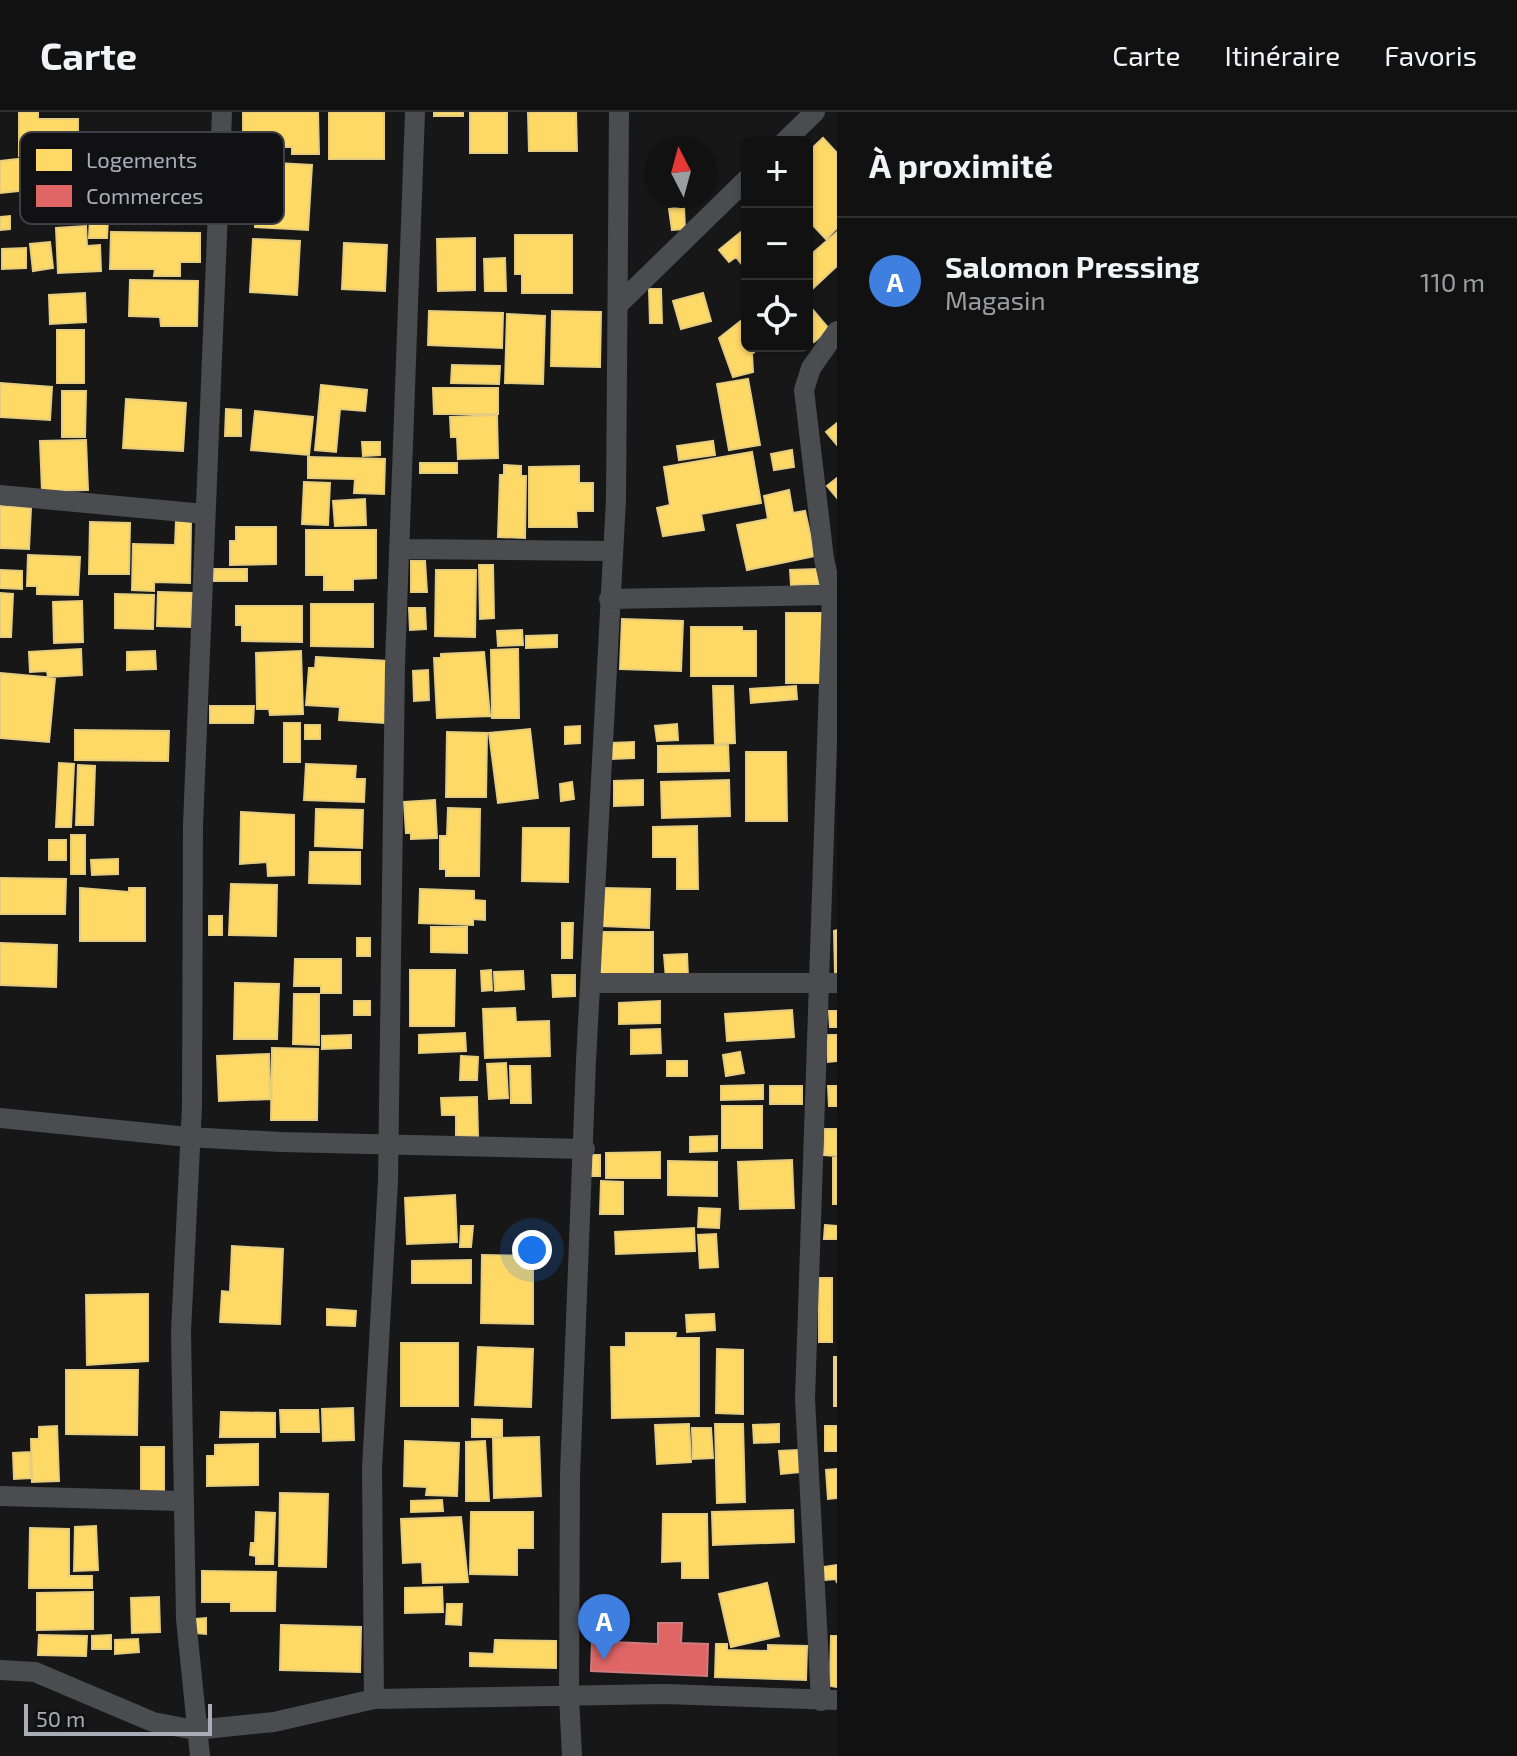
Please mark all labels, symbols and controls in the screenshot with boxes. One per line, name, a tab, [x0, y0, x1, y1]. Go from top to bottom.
text: Carte	[40, 32, 137, 78]
text: Carte	[1112, 38, 1181, 72]
text: Itinéraire	[1225, 38, 1340, 72]
text: Favoris	[1384, 38, 1477, 72]
legend	[20, 132, 284, 224]
north arrow	[645, 136, 717, 208]
map controls	[741, 136, 813, 352]
button: +	[741, 136, 813, 208]
text: À proximité	[869, 144, 1053, 185]
text: Logements	[86, 146, 197, 172]
text: Commerces	[86, 182, 204, 208]
button: −	[741, 208, 813, 280]
text: Salomon Pressing	[945, 248, 1199, 284]
text: A	[887, 266, 903, 297]
text: 110 m	[1420, 266, 1485, 297]
button: locate	[741, 280, 813, 352]
text: Magasin	[945, 284, 1046, 315]
your location	[512, 1230, 552, 1270]
pin: A	[578, 1594, 630, 1660]
scale bar	[24, 1700, 212, 1736]
text: 50 m	[36, 1705, 85, 1731]

